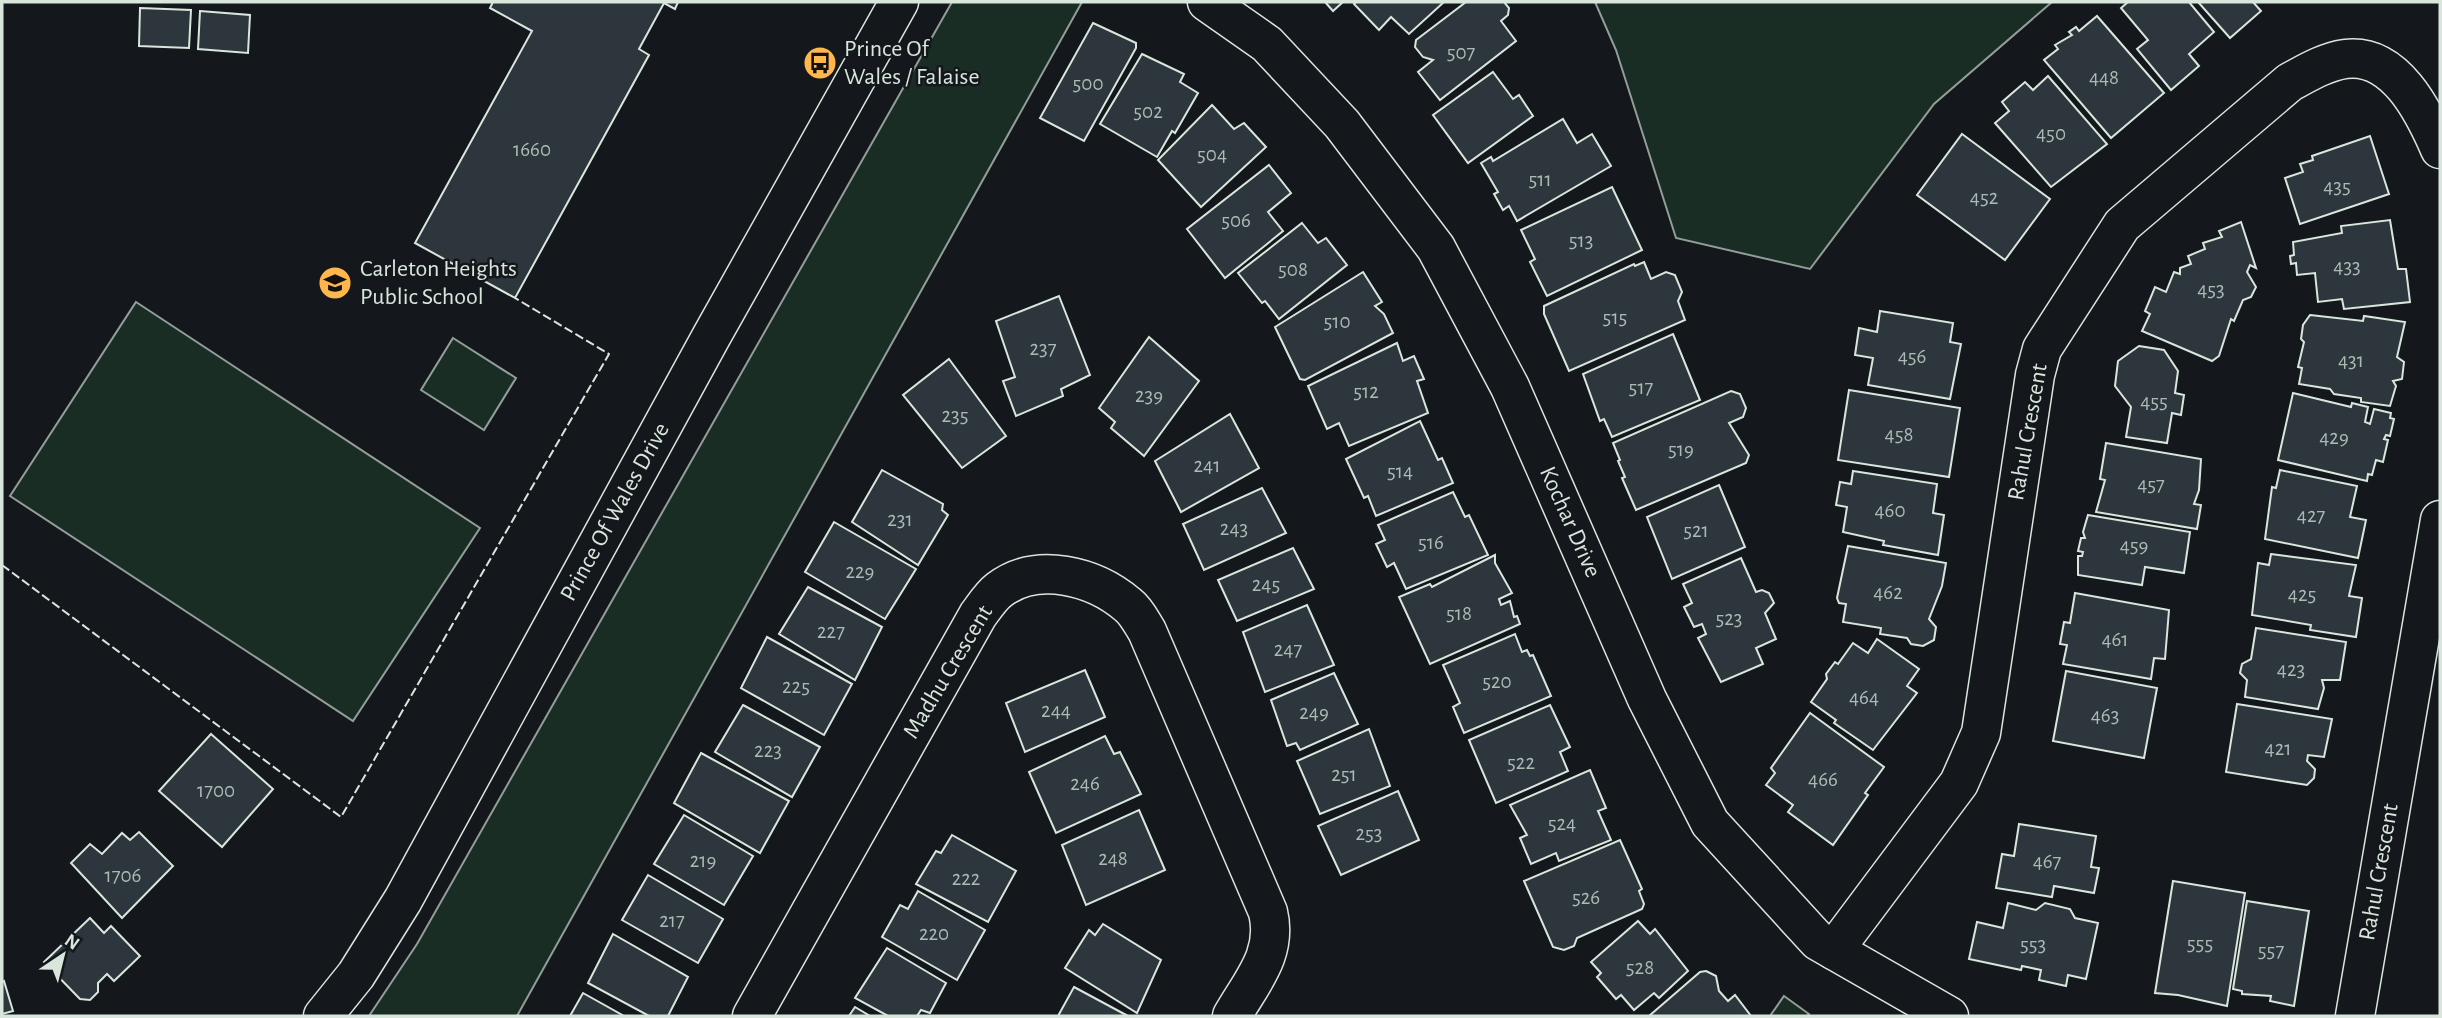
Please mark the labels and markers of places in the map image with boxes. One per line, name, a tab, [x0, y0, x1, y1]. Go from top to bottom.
place label: Prince Of Wales / Falaise	[844, 37, 979, 89]
bus stop icon: Prince Of Wales / Falaise	[801, 44, 839, 82]
place label: Carleton Heights Public School	[360, 257, 517, 309]
school or university icon: Carleton Heights Public School	[316, 264, 354, 302]

